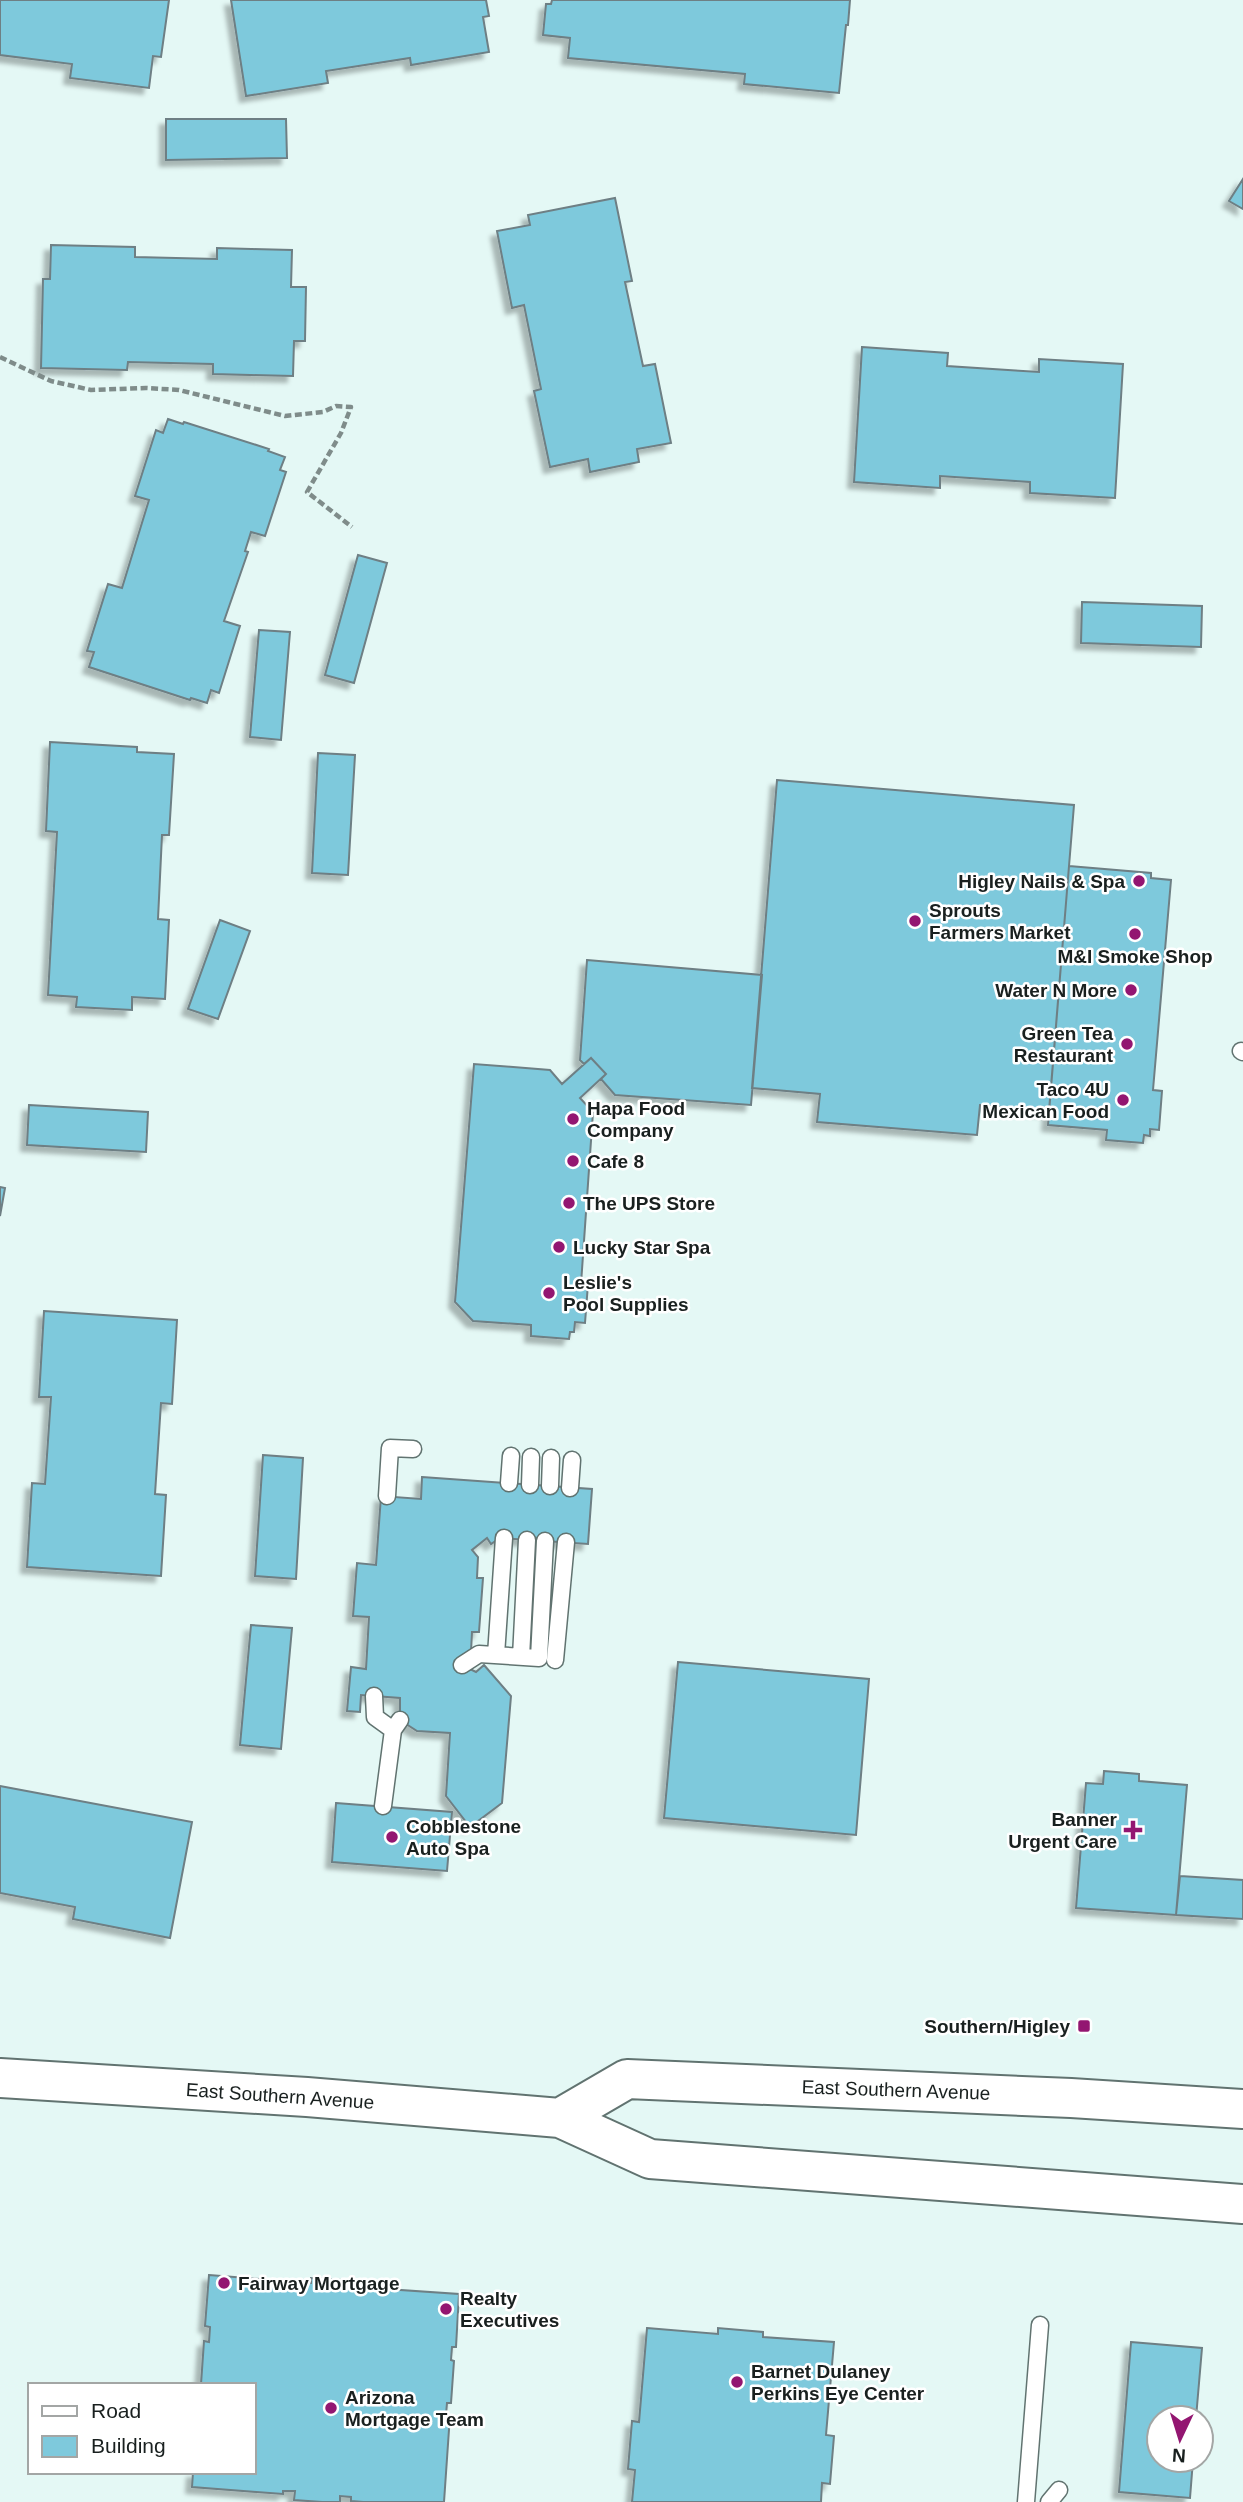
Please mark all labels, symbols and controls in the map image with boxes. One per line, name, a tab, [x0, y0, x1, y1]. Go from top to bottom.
place label: Higley Nails & Spa	[958, 871, 1125, 892]
marker: Higley Nails & Spa	[1131, 873, 1147, 889]
place label: Sprouts Farmers Market	[929, 900, 1071, 943]
marker: Sprouts Farmers Market	[907, 913, 923, 929]
marker: M&I Smoke Shop	[1127, 926, 1143, 942]
place label: M&I Smoke Shop	[1057, 946, 1213, 967]
place label: Water N More	[995, 980, 1117, 1001]
marker: Water N More	[1123, 982, 1139, 998]
place label: Green Tea Restaurant	[1014, 1023, 1114, 1066]
marker: Green Tea Restaurant	[1119, 1036, 1135, 1052]
place label: Taco 4U Mexican Food	[982, 1079, 1109, 1122]
marker: Taco 4U Mexican Food	[1115, 1092, 1131, 1108]
place label: Hapa Food Company	[587, 1098, 685, 1141]
marker: Hapa Food Company	[565, 1111, 581, 1127]
place label: Cafe 8	[587, 1151, 644, 1172]
marker: Cafe 8	[565, 1153, 581, 1169]
place label: The UPS Store	[583, 1193, 715, 1214]
marker: The UPS Store	[561, 1195, 577, 1211]
place label: Lucky Star Spa	[573, 1237, 711, 1258]
marker: Lucky Star Spa	[551, 1239, 567, 1255]
place label: Leslie's Pool Supplies	[563, 1272, 689, 1315]
marker: Leslie's Pool Supplies	[541, 1285, 557, 1301]
place label: Banner Urgent Care	[1008, 1809, 1118, 1852]
place label: Cobblestone Auto Spa	[406, 1816, 521, 1859]
marker: Banner Urgent Care	[1123, 1820, 1143, 1840]
marker: Cobblestone Auto Spa	[384, 1829, 400, 1845]
place label: Southern/Higley	[924, 2016, 1070, 2037]
marker: Southern/Higley	[1076, 2018, 1092, 2034]
street label: East Southern Avenue	[801, 2076, 991, 2104]
street label: East Southern Avenue	[185, 2079, 375, 2113]
place label: Fairway Mortgage	[238, 2273, 400, 2294]
marker: Fairway Mortgage	[216, 2275, 232, 2291]
place label: Realty Executives	[460, 2288, 559, 2331]
marker: Realty Executives	[438, 2301, 454, 2317]
place label: Barnet Dulaney Perkins Eye Center	[751, 2361, 925, 2404]
marker: Barnet Dulaney Perkins Eye Center	[729, 2374, 745, 2390]
legend	[28, 2383, 256, 2474]
place label: Arizona Mortgage Team	[345, 2387, 484, 2430]
text: Road	[91, 2399, 141, 2422]
marker: Arizona Mortgage Team	[323, 2400, 339, 2416]
north arrow	[1145, 2404, 1215, 2474]
text: Building	[91, 2434, 166, 2457]
text: N	[1171, 2445, 1186, 2466]

